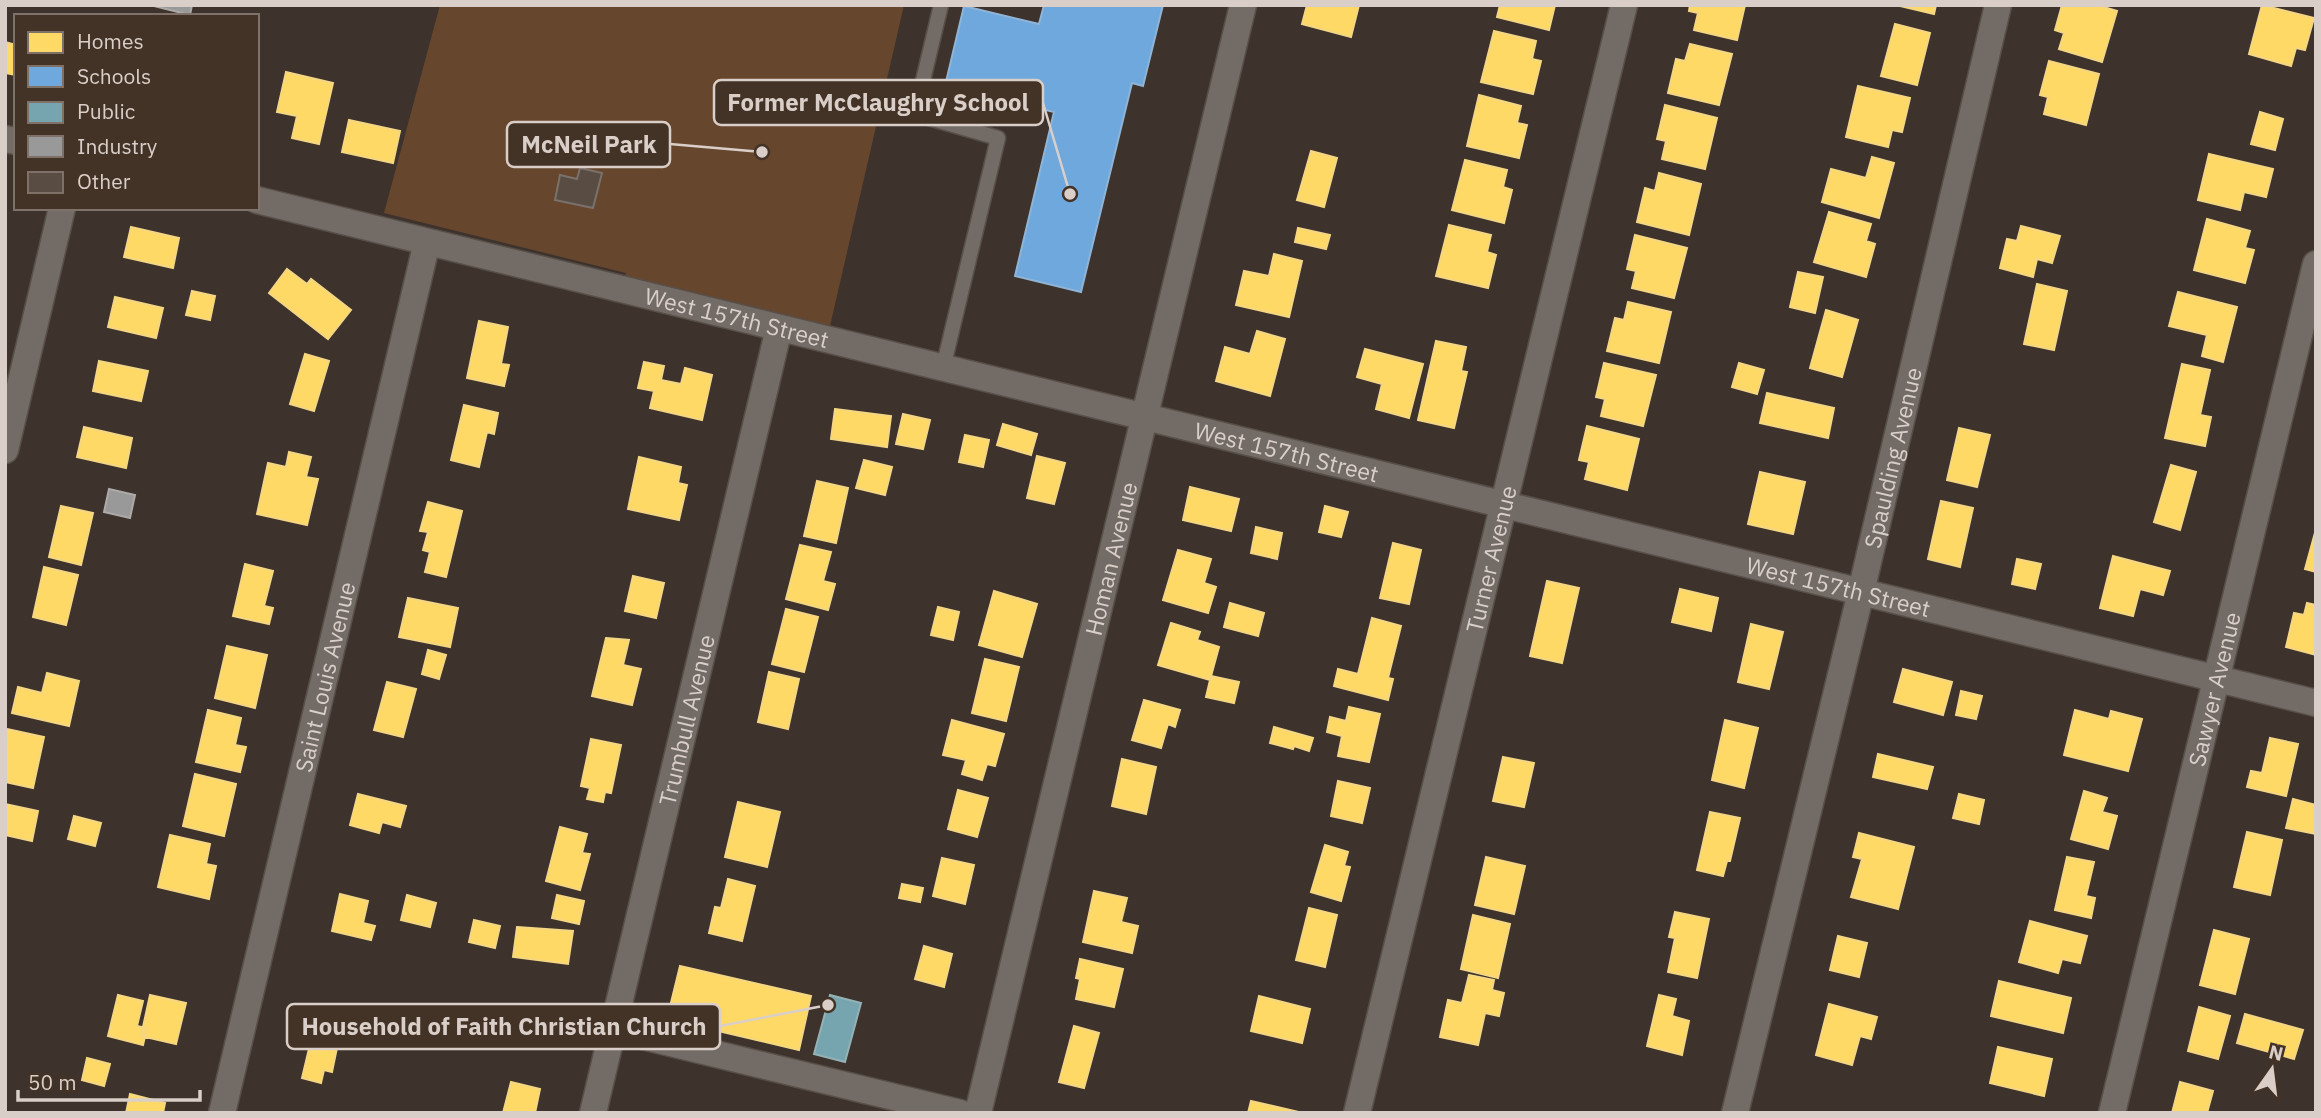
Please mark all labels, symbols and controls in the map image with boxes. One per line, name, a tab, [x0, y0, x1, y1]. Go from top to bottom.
legend	[14, 14, 259, 210]
text: Homes	[77, 27, 144, 55]
text: Schools	[77, 62, 151, 90]
callout: Former McClaughry School	[714, 80, 1043, 125]
text: Former McClaughry School	[727, 86, 1029, 118]
text: Public	[77, 97, 135, 125]
callout: McNeil Park	[507, 122, 670, 167]
text: McNeil Park	[521, 128, 657, 160]
text: Industry	[77, 132, 158, 160]
text: Other	[77, 167, 131, 195]
street label: West 157th Street	[642, 280, 832, 354]
street label: Spaulding Avenue	[1857, 364, 1928, 551]
street label: West 157th Street	[1192, 415, 1382, 488]
street label: Homan Avenue	[1078, 479, 1143, 638]
street label: Turner Avenue	[1458, 482, 1523, 635]
street label: West 157th Street	[1743, 549, 1934, 623]
street label: Saint Louis Avenue	[288, 579, 362, 775]
street label: Sawyer Avenue	[2181, 609, 2247, 769]
street label: Trumbull Avenue	[651, 631, 721, 808]
callout: Household of Faith Christian Church	[287, 1004, 720, 1049]
text: Household of Faith Christian Church	[301, 1010, 707, 1042]
north arrow	[2237, 1034, 2307, 1104]
text: N	[2267, 1039, 2286, 1066]
scale bar	[18, 1058, 200, 1102]
text: 50 m	[28, 1068, 77, 1096]

